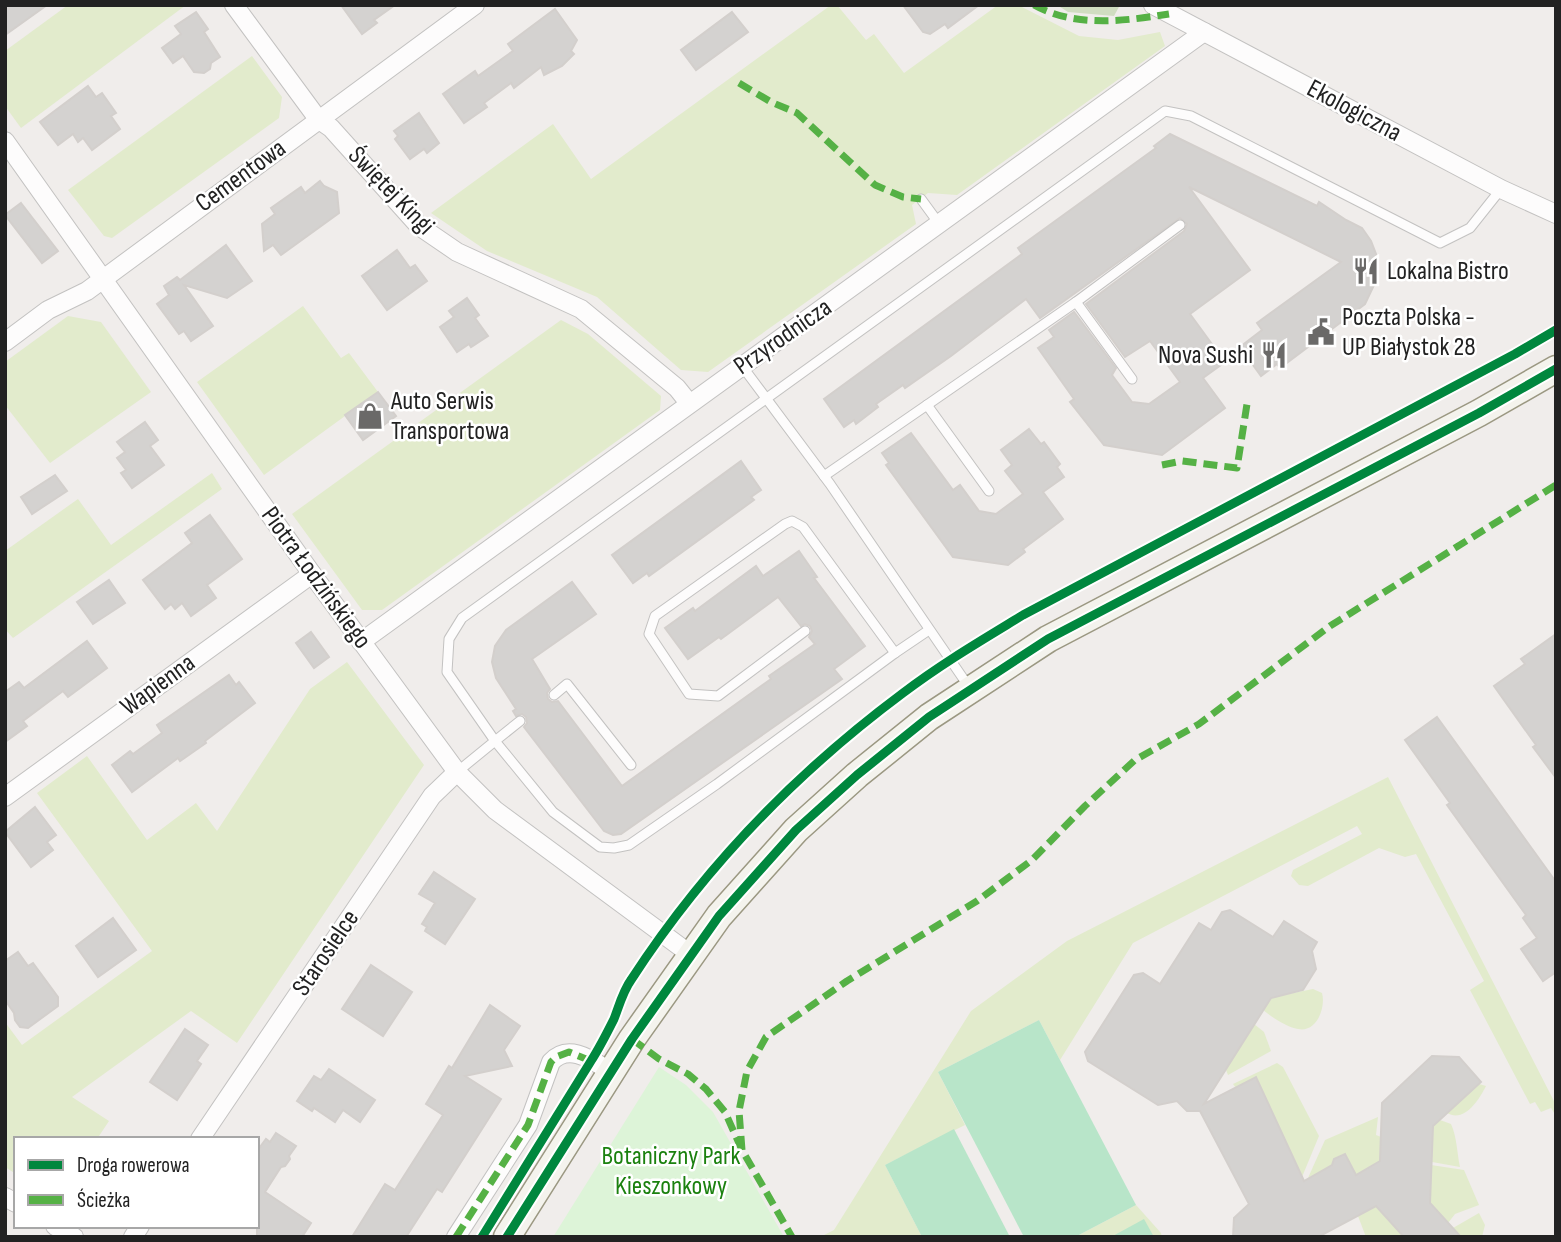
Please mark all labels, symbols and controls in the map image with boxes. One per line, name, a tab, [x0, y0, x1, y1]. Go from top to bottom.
street label: Ekologiczna	[1301, 73, 1407, 149]
street label: Cementowa	[190, 133, 292, 219]
street label: Świętej Kingi	[341, 140, 441, 242]
restaurant icon: Lokalna Bistro	[1351, 256, 1381, 286]
place label: Lokalna Bistro	[1387, 256, 1509, 287]
street label: Przyrodnicza	[728, 292, 838, 382]
place label: Poczta Polska - UP Białystok 28	[1342, 302, 1476, 363]
public building icon: Poczta Polska - UP Białystok 28	[1306, 317, 1336, 347]
place label: Nova Sushi	[1158, 340, 1253, 371]
restaurant icon: Nova Sushi	[1259, 340, 1289, 370]
place label: Auto Serwis Transportowa	[390, 386, 509, 447]
shop icon: Auto Serwis Transportowa	[355, 401, 385, 431]
street label: Piotra Łodzińskiego	[254, 501, 378, 655]
street label: Wapienna	[115, 648, 201, 722]
street label: Starosielce	[286, 904, 366, 1002]
legend	[14, 1137, 259, 1228]
park label: Botaniczny Park Kieszonkowy	[602, 1141, 741, 1202]
text: Droga rowerowa	[77, 1153, 190, 1178]
text: Ścieżka	[77, 1188, 130, 1213]

